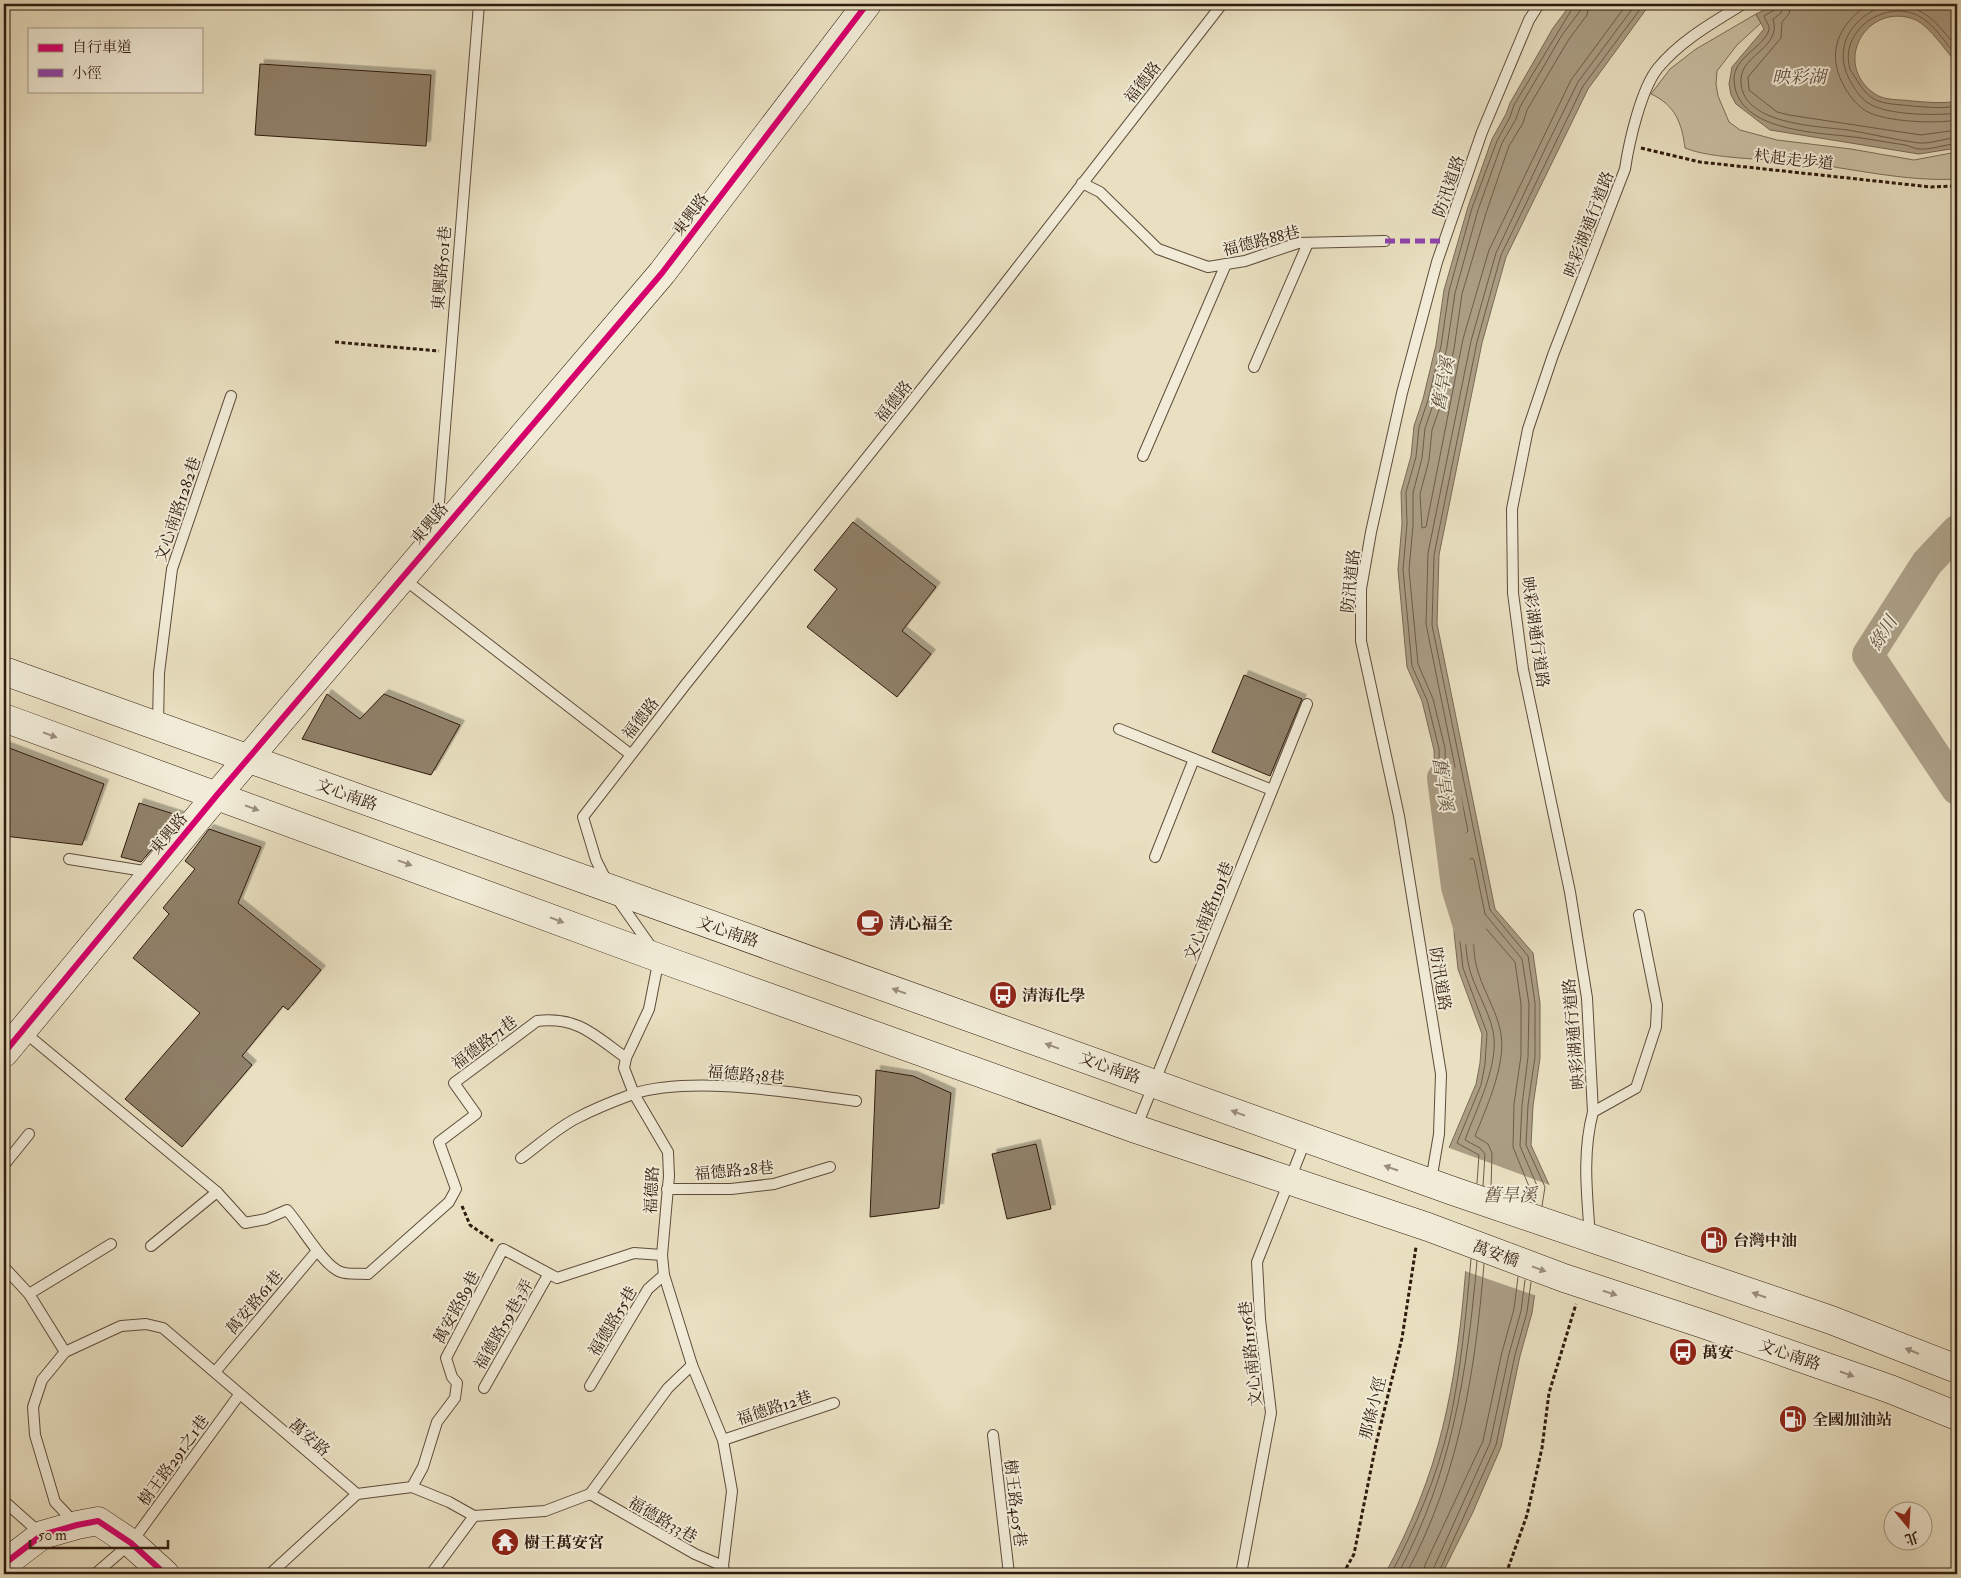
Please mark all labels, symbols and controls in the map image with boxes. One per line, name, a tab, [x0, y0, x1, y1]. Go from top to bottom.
legend	[28, 28, 202, 92]
text: 自行車道	[72, 38, 132, 57]
street label: 福德路	[1120, 58, 1165, 108]
text: 小徑	[72, 64, 102, 83]
water label: 映彩湖	[1772, 66, 1829, 89]
street label: 杙起走步道	[1753, 146, 1835, 174]
street label: 防汛道路	[1429, 153, 1469, 220]
street label: 映彩湖通行道路	[1560, 168, 1618, 280]
street label: 東興路	[668, 189, 713, 240]
street label: 福德路88巷	[1220, 222, 1302, 260]
street label: 東興路501巷	[428, 225, 456, 311]
water label: 舊旱溪	[1427, 353, 1460, 413]
street label: 福德路	[871, 377, 917, 427]
street label: 文心南路1282巷	[151, 454, 205, 564]
street label: 東興路	[407, 499, 453, 548]
street label: 防汛道路	[1338, 548, 1364, 614]
street label: 映彩湖通行道路	[1517, 575, 1553, 689]
water label: 綠川	[1864, 610, 1904, 655]
street label: 福德路	[618, 694, 663, 744]
one-way arrow	[42, 732, 57, 739]
water label: 舊旱溪	[1427, 756, 1458, 814]
street label: 文心南路	[313, 775, 380, 815]
one-way arrow	[245, 804, 260, 812]
street label: 東興路	[146, 809, 192, 858]
street label: 文心南路1191巷	[1180, 859, 1238, 964]
one-way arrow	[397, 860, 412, 867]
cafe icon: 清心福全	[855, 908, 885, 938]
street label: 文心南路	[694, 912, 761, 952]
place label: 清心福全	[889, 914, 953, 934]
one-way arrow	[550, 916, 564, 924]
street label: 防汛道路	[1425, 946, 1455, 1012]
street label: 映彩湖通行道路	[1559, 977, 1589, 1091]
bus stop icon: 清海化學	[988, 980, 1018, 1010]
place label: 清海化學	[1022, 986, 1086, 1006]
one-way arrow	[891, 987, 906, 995]
street label: 福德路71巷	[448, 1012, 521, 1074]
one-way arrow	[1044, 1042, 1059, 1050]
street label: 文心南路	[1076, 1048, 1143, 1088]
street label: 福德路38巷	[706, 1062, 785, 1088]
one-way arrow	[1230, 1109, 1245, 1117]
street label: 福德路28巷	[694, 1158, 775, 1184]
one-way arrow	[1383, 1164, 1398, 1172]
street label: 福德路	[641, 1166, 663, 1215]
water label: 舊旱溪	[1483, 1184, 1539, 1207]
fuel station icon: 台灣中油	[1699, 1225, 1729, 1255]
place label: 台灣中油	[1733, 1231, 1797, 1251]
street label: 萬安橋	[1470, 1236, 1522, 1272]
one-way arrow	[1532, 1265, 1547, 1273]
street label: 萬安路61巷	[222, 1266, 287, 1339]
street label: 萬安路89巷	[429, 1268, 484, 1347]
street label: 福德路59巷3弄	[470, 1276, 538, 1373]
street label: 福德路55巷	[584, 1283, 642, 1360]
one-way arrow	[1603, 1289, 1618, 1297]
one-way arrow	[1752, 1291, 1767, 1298]
street label: 文心南路1156巷	[1235, 1300, 1267, 1408]
street label: 文心南路	[1756, 1335, 1823, 1375]
bus stop icon: 萬安	[1668, 1337, 1698, 1367]
place label: 萬安	[1702, 1343, 1734, 1363]
one-way arrow	[1905, 1347, 1919, 1355]
one-way arrow	[1839, 1371, 1854, 1378]
street label: 那條小徑	[1356, 1375, 1390, 1442]
street label: 福德路12巷	[734, 1386, 814, 1429]
fuel station icon: 全國加油站	[1778, 1404, 1808, 1434]
place label: 全國加油站	[1812, 1410, 1892, 1430]
street label: 樹王路291之1巷	[134, 1411, 214, 1510]
street label: 萬安路	[285, 1414, 334, 1461]
street label: 樹王路405巷	[1000, 1458, 1030, 1548]
street label: 福德路33巷	[624, 1492, 701, 1548]
north arrow	[1884, 1500, 1934, 1550]
scale bar	[30, 1518, 168, 1550]
text: 50 m	[38, 1526, 67, 1545]
temple icon: 樹王萬安宮	[490, 1527, 520, 1557]
text: 北	[1903, 1528, 1921, 1548]
place label: 樹王萬安宮	[524, 1533, 604, 1553]

